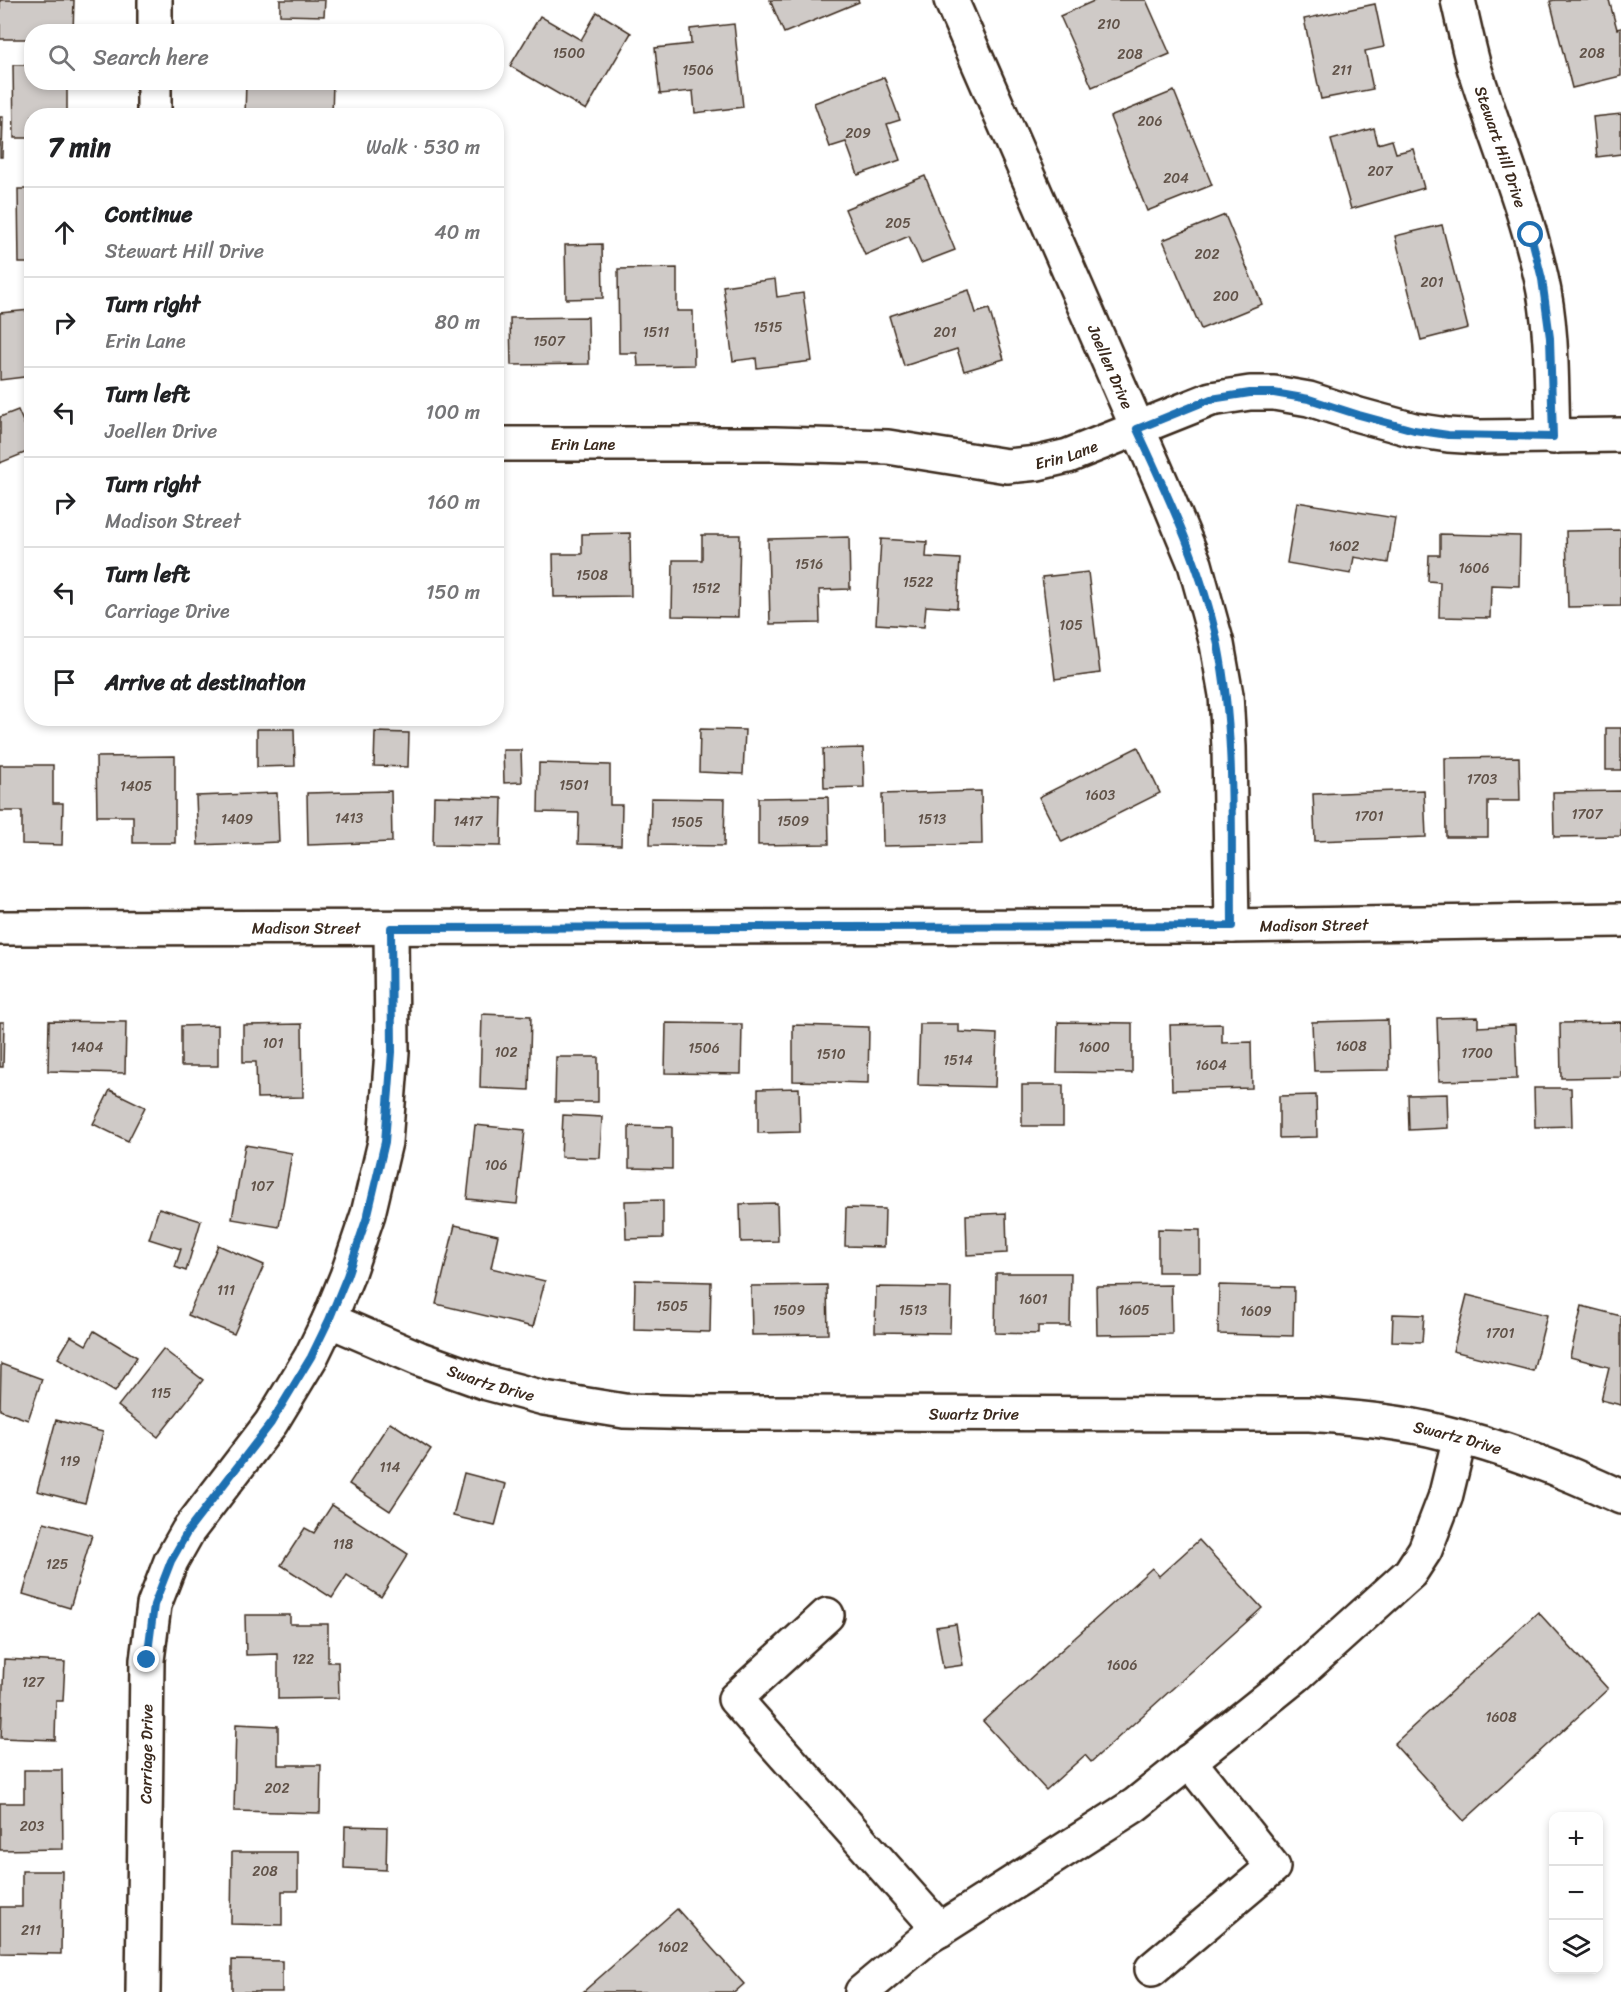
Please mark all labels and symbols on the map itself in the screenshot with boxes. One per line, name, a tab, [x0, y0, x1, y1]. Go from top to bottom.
house number: 210	[1098, 12, 1121, 37]
house number: 1500	[553, 41, 585, 66]
house number: 208	[1579, 41, 1605, 66]
house number: 208	[1117, 42, 1143, 67]
house number: 1506	[682, 58, 714, 83]
house number: 211	[1332, 58, 1352, 83]
street label: Stewart Hill Drive	[1466, 82, 1535, 212]
house number: 206	[1138, 109, 1162, 134]
house number: 209	[845, 121, 871, 146]
house number: 207	[1368, 159, 1393, 184]
house number: 204	[1163, 166, 1189, 191]
house number: 205	[885, 211, 911, 236]
route start	[1517, 221, 1543, 247]
house number: 202	[1194, 242, 1220, 267]
house number: 201	[1421, 270, 1443, 295]
house number: 200	[1213, 284, 1239, 309]
house number: 1515	[753, 315, 783, 340]
street label: Joellen Drive	[1079, 319, 1142, 414]
house number: 1511	[643, 320, 669, 345]
house number: 201	[934, 320, 956, 345]
house number: 1507	[533, 329, 566, 354]
street label: Erin Lane	[551, 430, 616, 459]
street label: Erin Lane	[1032, 431, 1102, 478]
house number: 1602	[1329, 534, 1359, 559]
house number: 1516	[795, 552, 823, 577]
house number: 1606	[1459, 556, 1489, 581]
house number: 1508	[576, 563, 608, 588]
house number: 1522	[903, 570, 933, 595]
house number: 1512	[692, 576, 720, 601]
house number: 105	[1059, 613, 1083, 638]
house number: 1703	[1467, 767, 1498, 792]
house number: 1501	[559, 773, 589, 798]
house number: 1405	[120, 774, 153, 799]
house number: 1603	[1085, 783, 1116, 808]
house number: 1707	[1572, 802, 1603, 827]
house number: 1701	[1355, 804, 1383, 829]
house number: 1413	[335, 806, 364, 831]
house number: 1409	[221, 807, 254, 832]
house number: 1513	[918, 807, 946, 832]
house number: 1417	[454, 809, 483, 834]
house number: 1509	[777, 809, 809, 834]
house number: 1505	[671, 810, 703, 835]
street label: Madison Street	[1259, 910, 1369, 941]
street label: Madison Street	[252, 913, 361, 943]
house number: 101	[263, 1031, 283, 1056]
house number: 1608	[1335, 1034, 1367, 1059]
house number: 1404	[71, 1035, 103, 1060]
house number: 1600	[1078, 1035, 1110, 1060]
house number: 1506	[688, 1036, 720, 1061]
house number: 102	[495, 1040, 517, 1065]
house number: 1700	[1461, 1041, 1493, 1066]
house number: 1510	[816, 1042, 846, 1067]
house number: 1514	[943, 1048, 973, 1073]
house number: 1604	[1195, 1053, 1227, 1078]
house number: 106	[485, 1153, 507, 1178]
house number: 107	[251, 1174, 274, 1199]
house number: 111	[217, 1278, 235, 1303]
house number: 1601	[1019, 1287, 1047, 1312]
house number: 1505	[656, 1294, 688, 1319]
house number: 1509	[773, 1298, 805, 1323]
house number: 1513	[899, 1298, 927, 1323]
house number: 1605	[1118, 1298, 1150, 1323]
house number: 1609	[1240, 1299, 1272, 1324]
house number: 1701	[1486, 1321, 1514, 1346]
street label: Swartz Drive	[443, 1356, 538, 1410]
house number: 115	[151, 1381, 172, 1406]
street label: Swartz Drive	[929, 1399, 1019, 1429]
street label: Swartz Drive	[1411, 1412, 1506, 1463]
house number: 119	[60, 1449, 81, 1474]
house number: 114	[380, 1455, 401, 1480]
house number: 118	[333, 1532, 354, 1557]
house number: 125	[46, 1552, 69, 1577]
route end	[133, 1646, 159, 1672]
house number: 122	[292, 1647, 314, 1672]
house number: 1606	[1107, 1653, 1137, 1678]
house number: 127	[22, 1670, 45, 1695]
street label: Carriage Drive	[131, 1704, 161, 1804]
house number: 1608	[1485, 1705, 1517, 1730]
house number: 202	[264, 1776, 290, 1801]
house number: 203	[20, 1814, 45, 1839]
house number: 208	[252, 1859, 278, 1884]
house number: 211	[21, 1918, 41, 1943]
house number: 1602	[658, 1935, 688, 1960]

